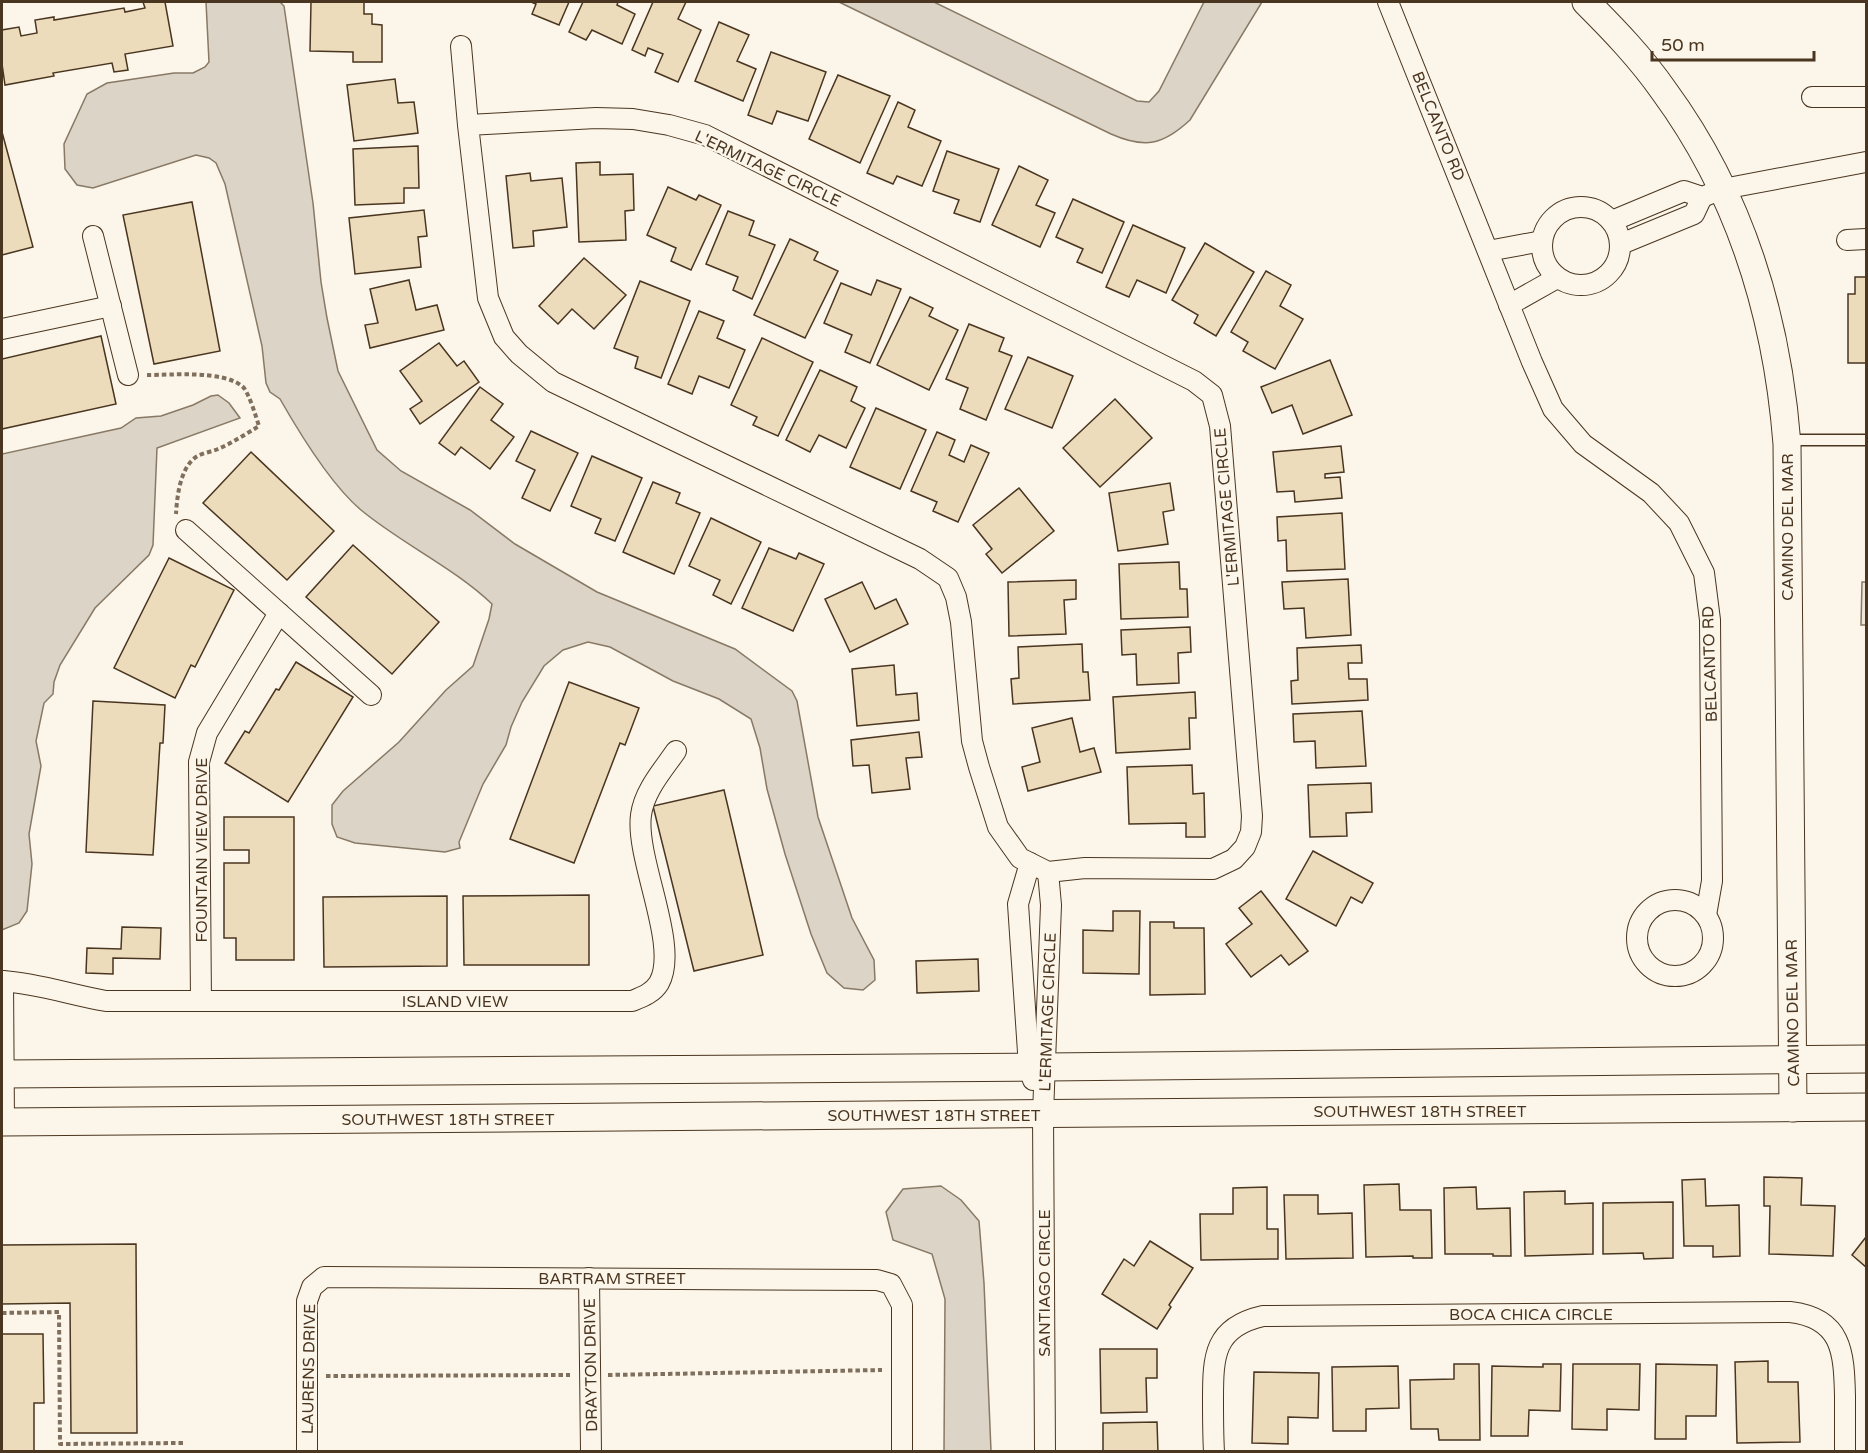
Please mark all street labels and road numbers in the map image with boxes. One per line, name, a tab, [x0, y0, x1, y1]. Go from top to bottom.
street label: BELCANTO RD	[1407, 69, 1469, 184]
street label: L'ERMITAGE CIRCLE	[691, 126, 844, 212]
street label: L'ERMITAGE CIRCLE	[1210, 427, 1244, 587]
street label: CAMINO DEL MAR	[1778, 453, 1798, 601]
street label: BELCANTO RD	[1698, 605, 1722, 722]
street label: FOUNTAIN VIEW DRIVE	[192, 757, 212, 943]
street label: L'ERMITAGE CIRCLE	[1035, 932, 1061, 1092]
street label: CAMINO DEL MAR	[1782, 939, 1804, 1087]
street label: ISLAND VIEW	[402, 992, 508, 1012]
street label: SOUTHWEST 18TH STREET	[1314, 1102, 1527, 1122]
street label: SOUTHWEST 18TH STREET	[828, 1106, 1041, 1126]
street label: SOUTHWEST 18TH STREET	[342, 1110, 555, 1130]
street label: SANTIAGO CIRCLE	[1035, 1209, 1055, 1357]
street label: BARTRAM STREET	[538, 1269, 686, 1289]
street label: DRAYTON DRIVE	[580, 1298, 602, 1432]
street label: LAURENS DRIVE	[298, 1304, 320, 1434]
street label: BOCA CHICA CIRCLE	[1449, 1305, 1613, 1325]

